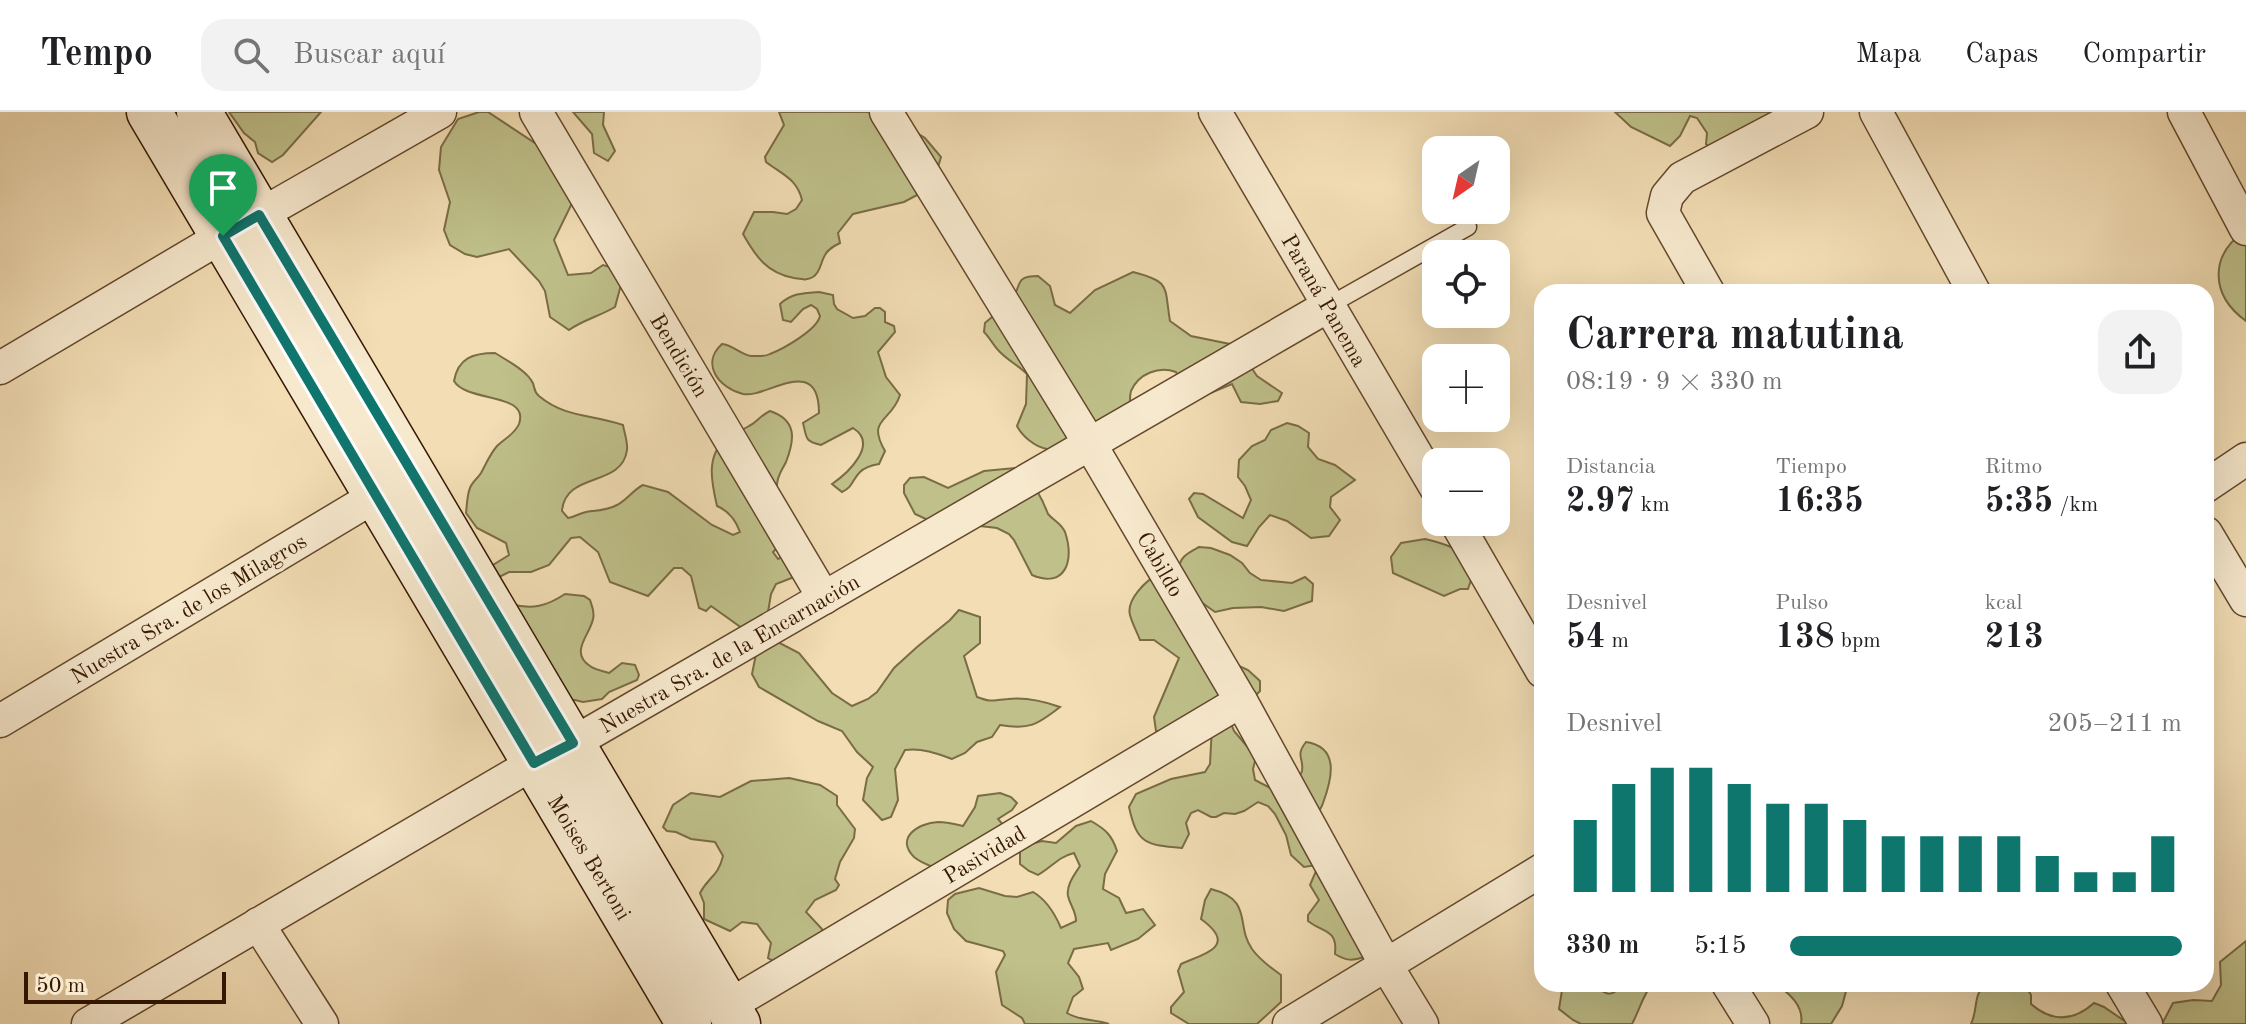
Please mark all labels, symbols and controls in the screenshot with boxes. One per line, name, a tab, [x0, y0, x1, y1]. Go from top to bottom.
search box	[201, 19, 761, 91]
icon: search	[229, 33, 273, 77]
text: Tempo	[40, 36, 153, 74]
text: Buscar aquí	[293, 40, 445, 70]
text: Mapa	[1856, 41, 1921, 69]
text: Capas	[1965, 41, 2038, 69]
text: Compartir	[2082, 41, 2206, 69]
north arrow	[1422, 136, 1510, 224]
map controls	[1422, 136, 1510, 536]
pin	[189, 154, 257, 236]
icon: arrive	[201, 166, 245, 210]
street label: Paraná Panema	[1277, 231, 1370, 371]
button: locate	[1422, 240, 1510, 328]
button: share	[2098, 310, 2182, 394]
street label: Bendición	[645, 311, 712, 402]
text: Carrera matutina	[1566, 314, 1904, 358]
button: +	[1422, 344, 1510, 432]
text: 08:19 · 9 × 330 m	[1566, 369, 1783, 395]
button: −	[1422, 448, 1510, 536]
text: Distancia	[1566, 456, 1656, 478]
text: Tiempo	[1775, 456, 1847, 478]
text: Ritmo	[1985, 456, 2042, 478]
text: 2.97	[1566, 485, 1635, 519]
text: 16:35	[1775, 485, 1864, 519]
text: 5:35	[1985, 485, 2053, 519]
text: km	[1635, 494, 1670, 516]
text: /km	[2053, 494, 2098, 516]
street label: Cabildo	[1132, 529, 1187, 601]
street label: Nuestra Sra. de los Milagros	[67, 531, 311, 689]
street label: Nuestra Sra. de la Encarnación	[596, 571, 864, 738]
text: Desnivel	[1566, 592, 1647, 614]
text: Pulso	[1775, 592, 1828, 614]
text: kcal	[1985, 592, 2023, 614]
text: 54	[1566, 621, 1605, 655]
text: 138	[1775, 621, 1835, 655]
text: 213	[1985, 621, 2044, 655]
text: m	[1605, 630, 1629, 652]
text: bpm	[1835, 630, 1881, 652]
text: Desnivel	[1566, 711, 1662, 737]
text: 205–211 m	[2047, 711, 2182, 737]
street label: Moises Bertoni	[542, 792, 634, 924]
street label: Pasividad	[940, 823, 1030, 889]
text: 330 m	[1566, 933, 1639, 959]
text: 5:15	[1694, 933, 1747, 959]
scale bar	[24, 968, 226, 1004]
text: 50 m	[36, 975, 85, 997]

